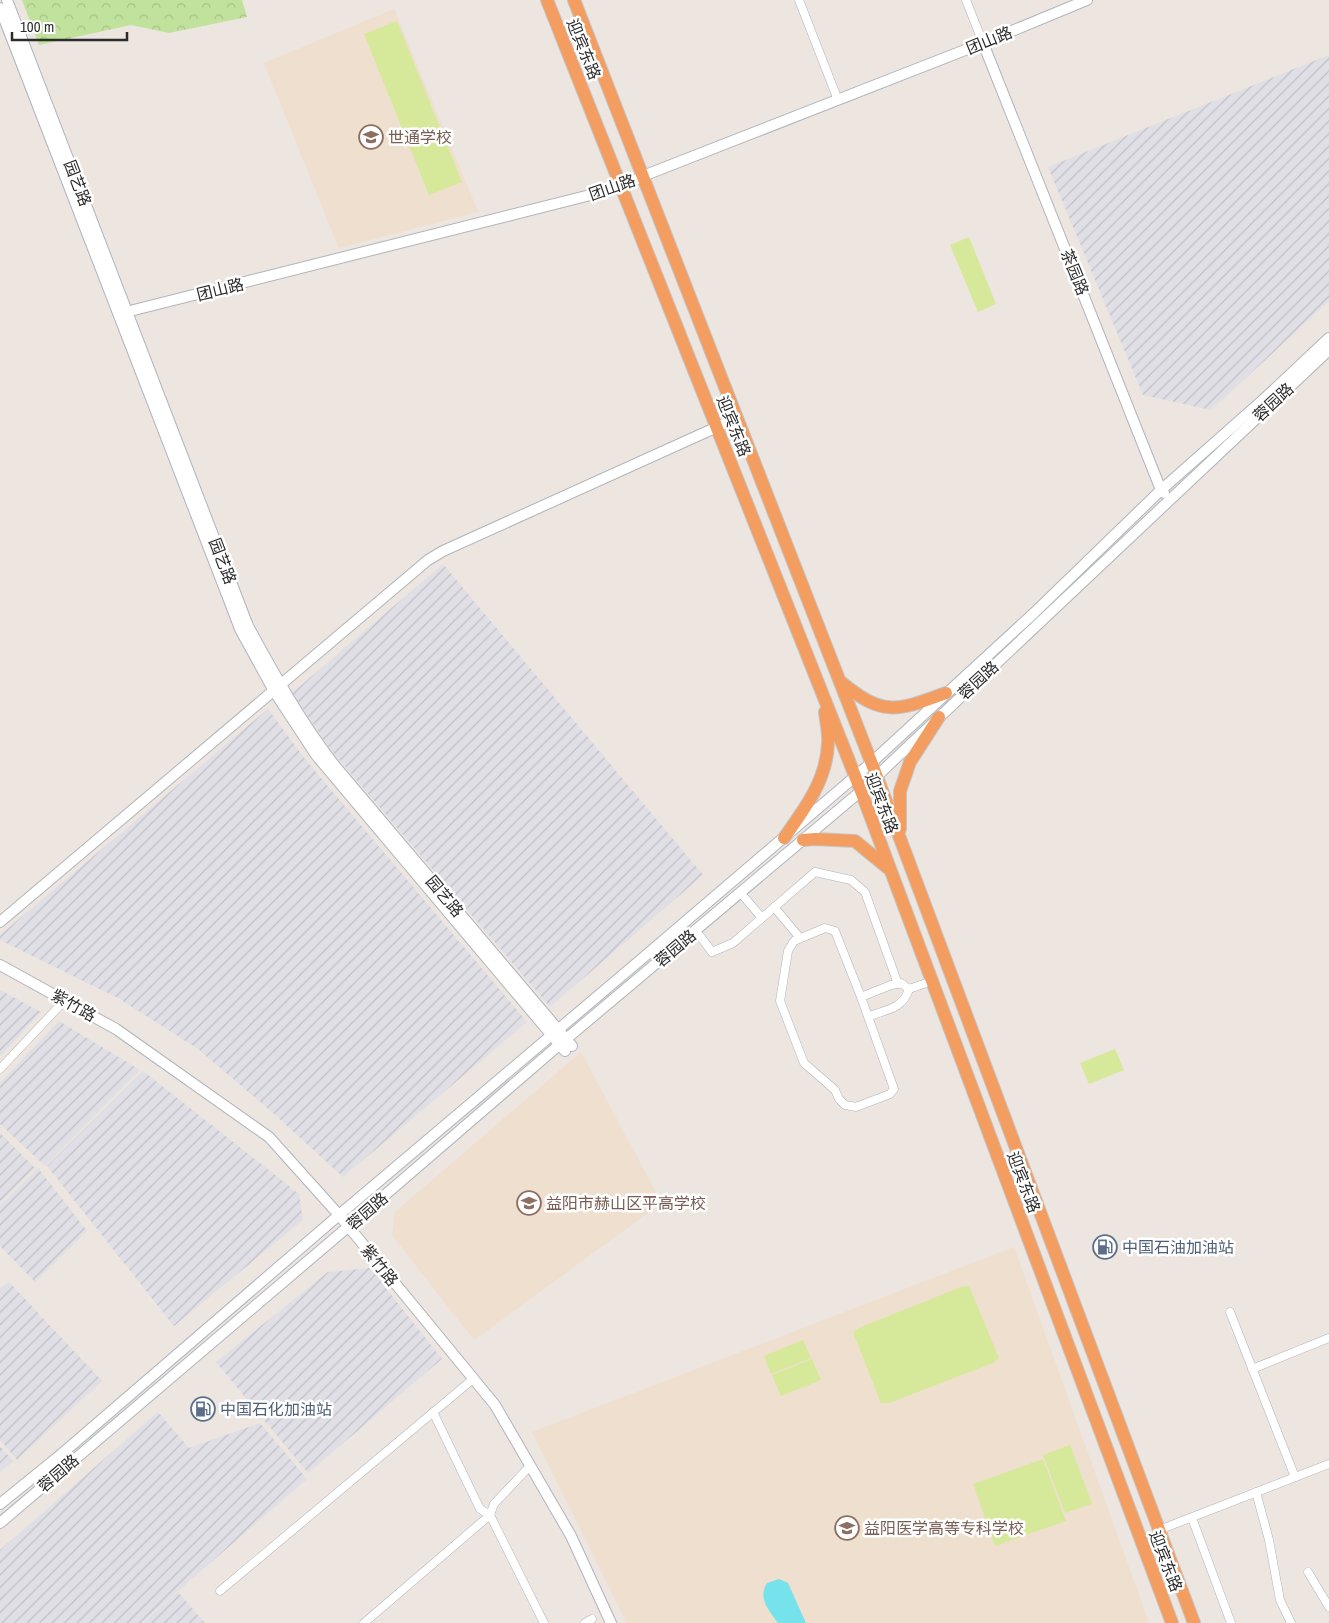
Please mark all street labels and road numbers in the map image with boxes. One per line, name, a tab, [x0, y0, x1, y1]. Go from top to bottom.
street label: 迎宾东路	[562, 15, 606, 83]
street label: 团山路	[963, 21, 1015, 59]
street label: 园艺路	[59, 157, 97, 209]
street label: 团山路	[586, 169, 638, 205]
street label: 茶园路	[1056, 246, 1094, 298]
street label: 团山路	[194, 273, 246, 305]
street label: 蓉园路	[1248, 378, 1298, 426]
street label: 迎宾东路	[712, 392, 756, 460]
street label: 园艺路	[204, 535, 242, 587]
street label: 蓉园路	[953, 656, 1003, 704]
street label: 迎宾东路	[860, 769, 904, 837]
street label: 园艺路	[421, 871, 469, 921]
street label: 蓉园路	[650, 924, 700, 972]
street label: 紫竹路	[48, 984, 100, 1026]
street label: 迎宾东路	[1002, 1148, 1046, 1216]
street label: 蓉园路	[342, 1187, 392, 1235]
street label: 紫竹路	[356, 1239, 404, 1291]
street label: 蓉园路	[33, 1449, 83, 1497]
street label: 迎宾东路	[1144, 1527, 1188, 1595]

